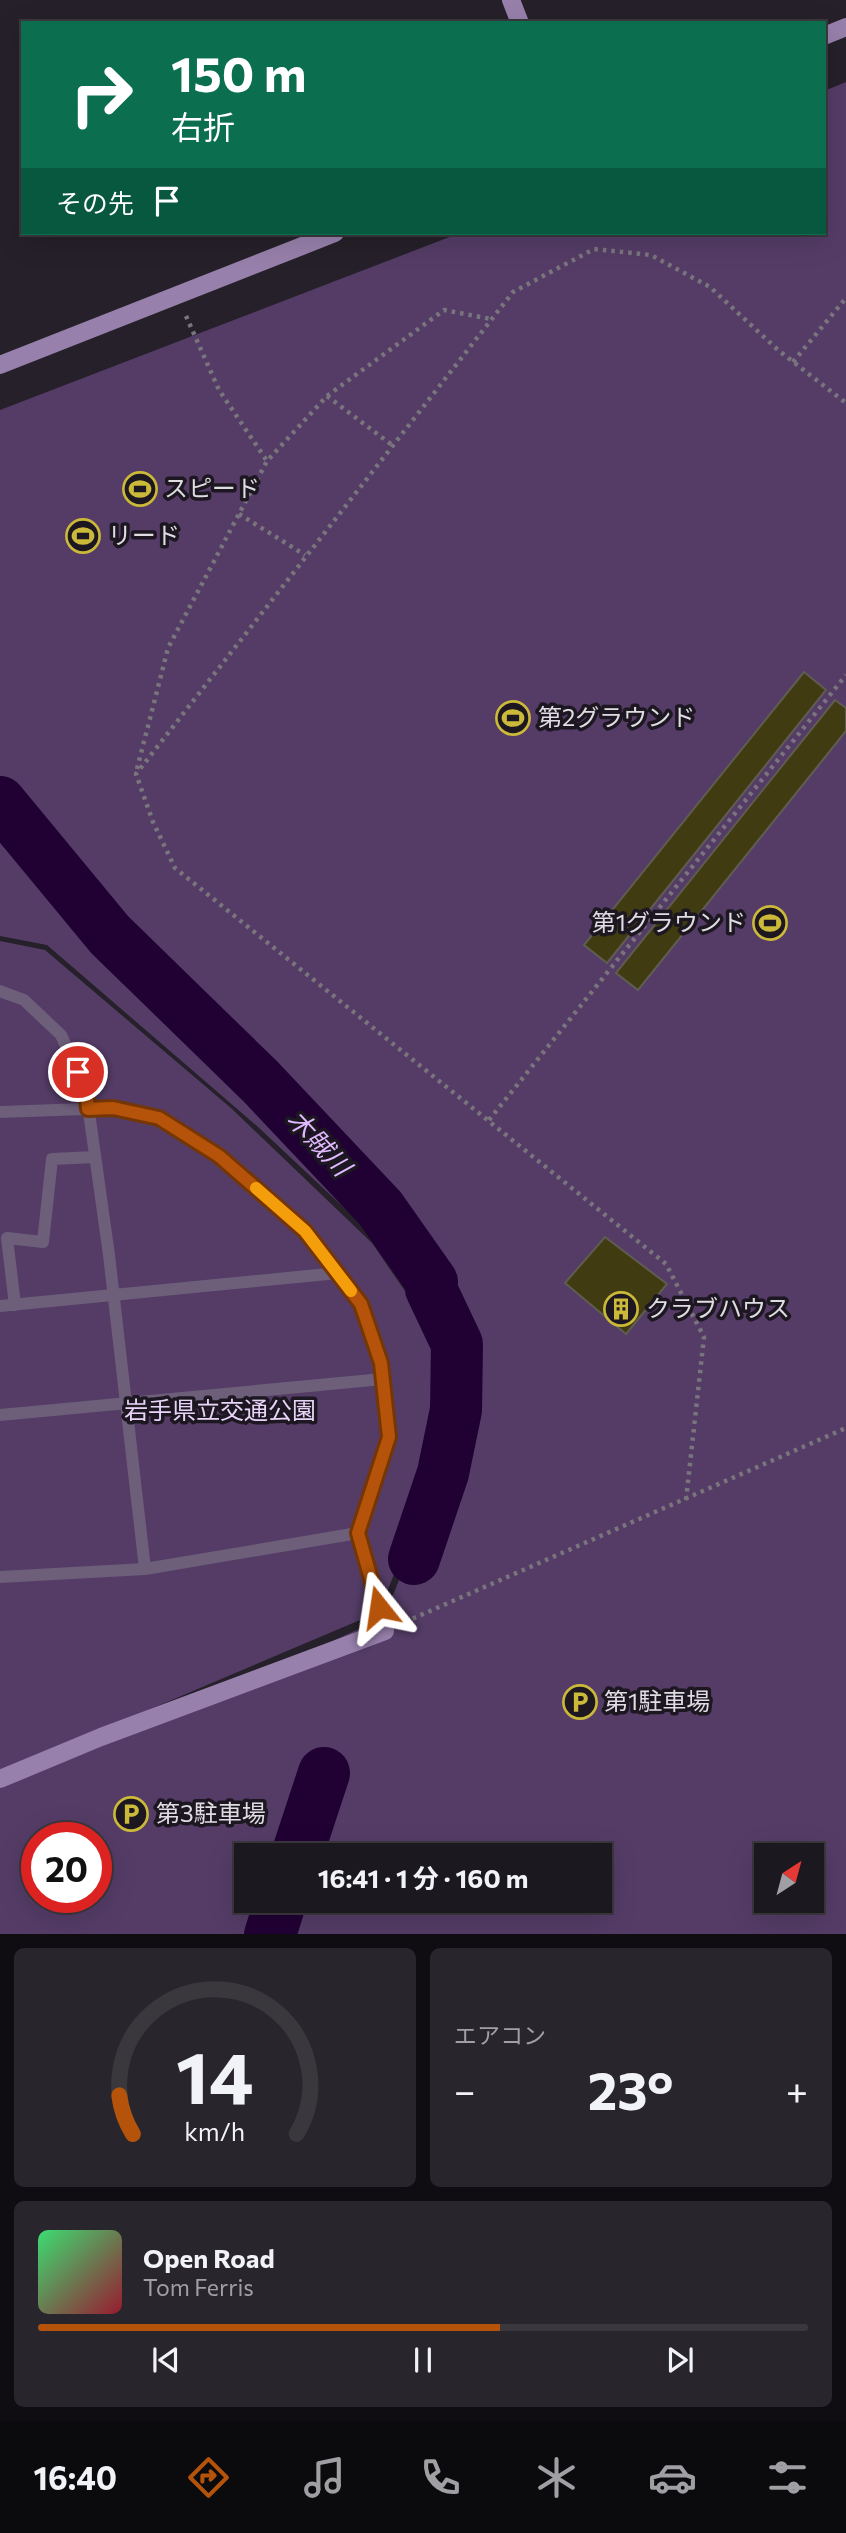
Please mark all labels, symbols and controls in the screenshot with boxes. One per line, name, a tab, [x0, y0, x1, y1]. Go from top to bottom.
text: 150 m	[171, 42, 306, 102]
icon: right	[56, 49, 147, 140]
text: 右折	[171, 106, 235, 146]
icon: arrive	[148, 182, 186, 220]
text: その先	[56, 187, 134, 218]
sports icon: スピード	[121, 470, 159, 508]
place label: スピード	[164, 473, 260, 502]
sports icon: リード	[64, 517, 102, 555]
place label: リード	[108, 520, 180, 549]
sports icon: 第2グラウンド	[494, 699, 532, 737]
place label: 第2グラウンド	[538, 702, 695, 731]
sports icon: 第1グラウンド	[751, 904, 789, 942]
place label: 第1グラウンド	[592, 907, 746, 936]
pin	[48, 1042, 108, 1102]
icon: arrive	[59, 1053, 97, 1091]
water label: 木賊川	[282, 1103, 360, 1183]
building icon: クラブハウス	[602, 1290, 640, 1328]
place label: クラブハウス	[646, 1293, 790, 1322]
park label: 岩手県立交通公園	[124, 1395, 316, 1424]
position arrow	[342, 1570, 416, 1644]
parking icon: 第1駐車場	[561, 1683, 599, 1721]
place label: 第1駐車場	[604, 1686, 710, 1715]
parking icon: 第3駐車場	[112, 1795, 150, 1833]
place label: 第3駐車場	[156, 1798, 266, 1827]
speed limit sign: 20	[21, 1822, 112, 1913]
north arrow	[754, 1843, 824, 1913]
map controls	[754, 1843, 824, 1913]
text: 16:41 · 1 分 · 160 m	[318, 1862, 528, 1893]
text: エアコン	[454, 2021, 546, 2049]
text: 14	[176, 2030, 254, 2119]
text: 23°	[588, 2057, 674, 2121]
text: −	[454, 2066, 476, 2113]
text: +	[786, 2066, 808, 2113]
text: km/h	[185, 2115, 245, 2145]
text: Open Road	[143, 2242, 275, 2273]
text: Tom Ferris	[143, 2273, 254, 2301]
icon: previous	[147, 2341, 185, 2379]
icon: pause	[404, 2341, 442, 2379]
icon: next	[661, 2341, 699, 2379]
icon: directions	[184, 2453, 233, 2502]
icon: music	[300, 2453, 349, 2502]
icon: phone	[416, 2453, 465, 2502]
icon: climate	[532, 2453, 581, 2502]
icon: car	[648, 2453, 697, 2502]
icon: filters	[763, 2453, 812, 2502]
text: 16:40	[33, 2457, 117, 2497]

